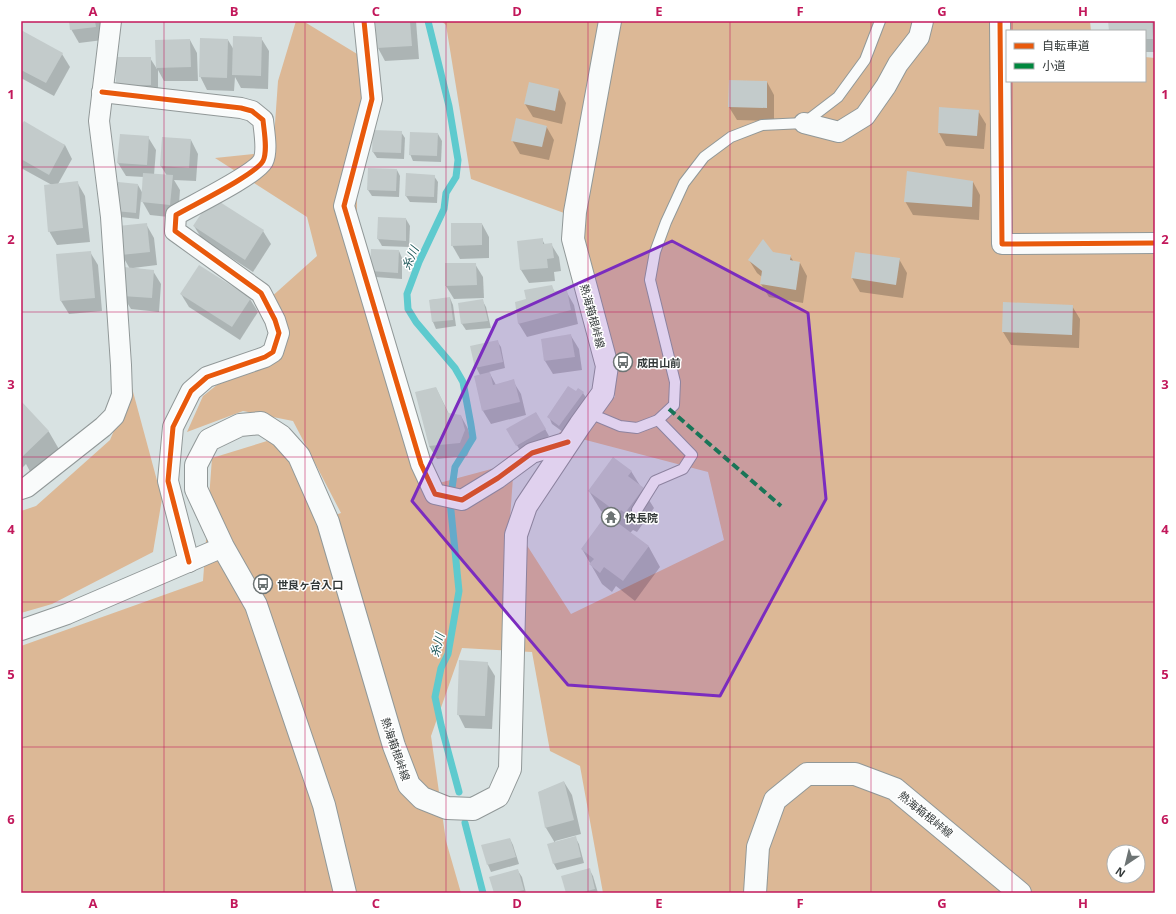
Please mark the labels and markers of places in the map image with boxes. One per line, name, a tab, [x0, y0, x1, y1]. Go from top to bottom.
bus stop icon: 成田山前	[612, 351, 634, 373]
place label: 成田山前	[637, 355, 681, 370]
temple icon: 快長院	[600, 506, 622, 528]
place label: 快長院	[625, 510, 658, 525]
bus stop icon: 世良ヶ台入口	[252, 573, 274, 595]
place label: 世良ヶ台入口	[277, 577, 343, 592]

